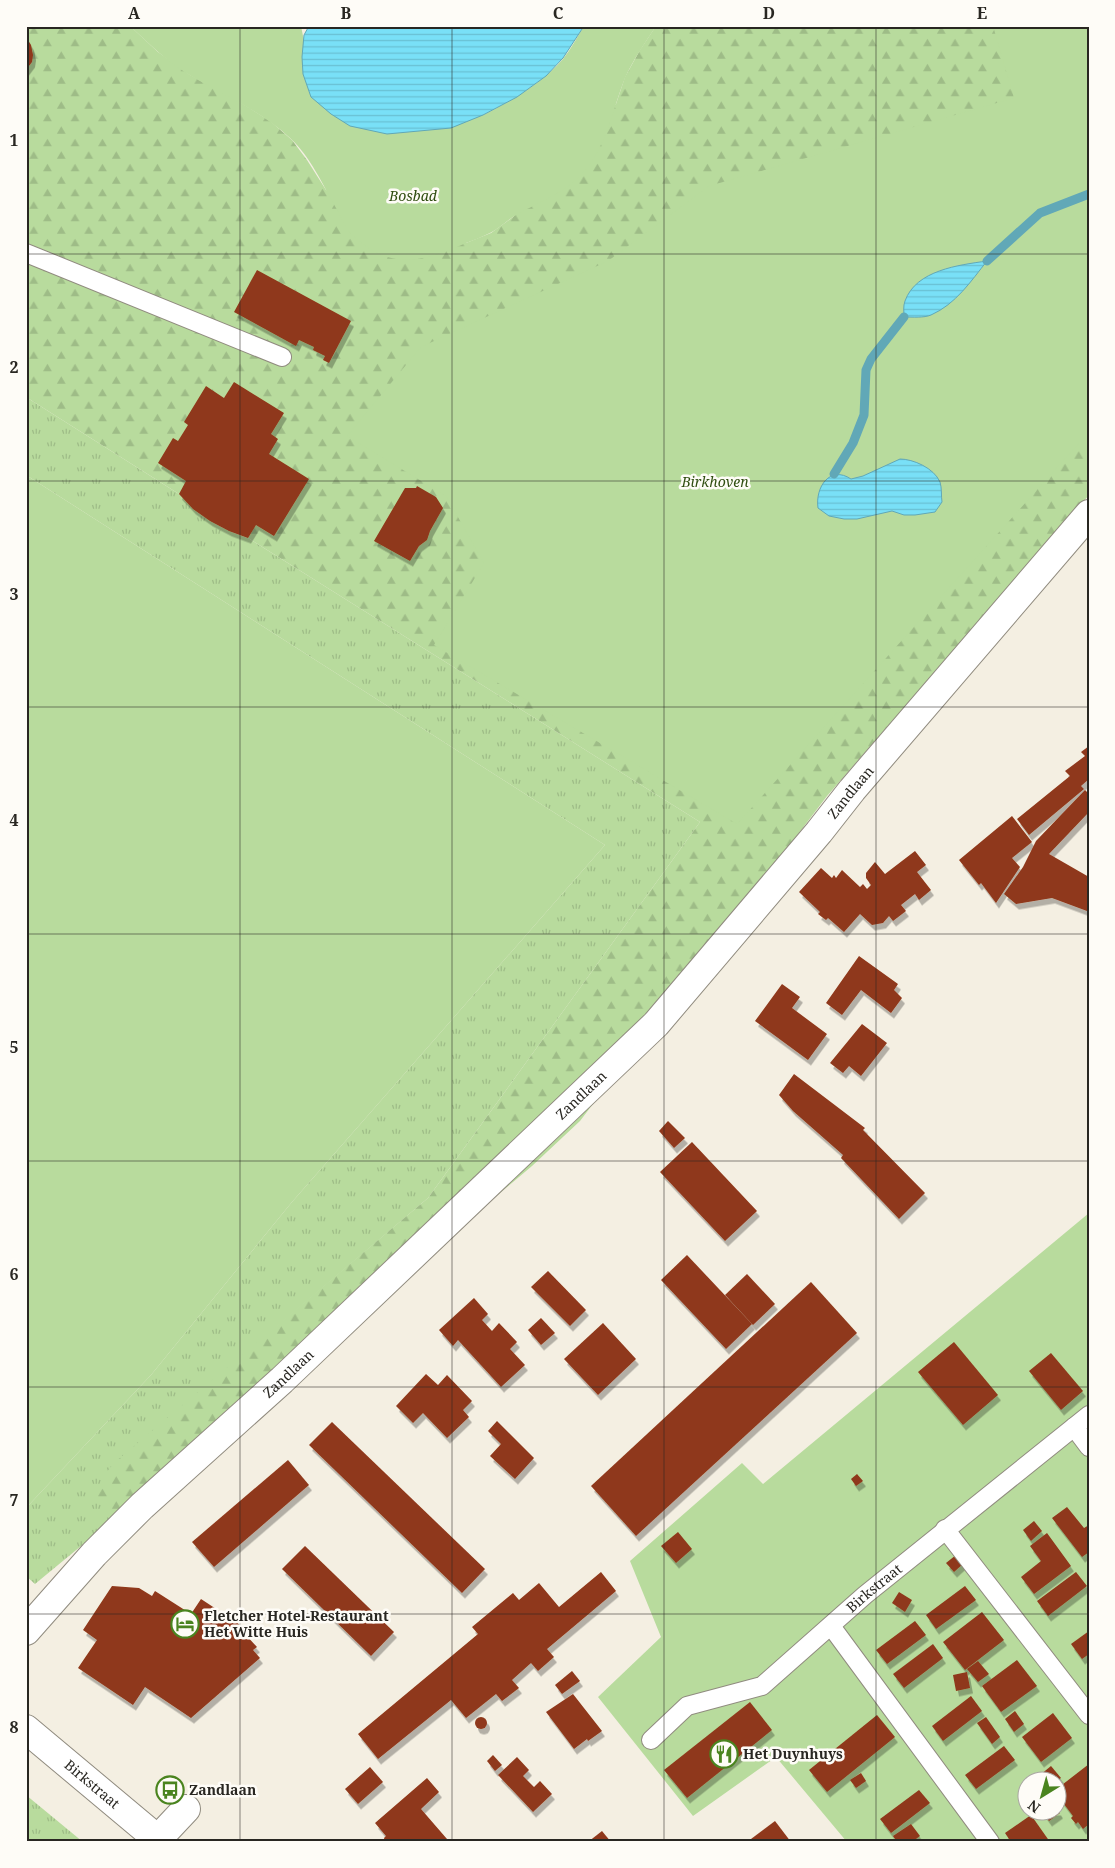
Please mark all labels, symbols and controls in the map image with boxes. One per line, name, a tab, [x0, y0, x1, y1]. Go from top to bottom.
text: A	[128, 2, 141, 24]
text: B	[341, 2, 352, 24]
text: C	[553, 2, 564, 24]
text: D	[763, 2, 775, 24]
text: E	[977, 2, 987, 24]
text: 1	[9, 129, 19, 151]
park label: Bosbad	[388, 186, 438, 205]
text: 2	[9, 356, 19, 378]
park label: Birkhoven	[680, 472, 749, 491]
text: 3	[9, 583, 19, 605]
street label: Zandlaan	[823, 762, 878, 822]
text: 4	[9, 809, 19, 831]
text: 5	[9, 1036, 19, 1058]
street label: Zandlaan	[551, 1066, 610, 1123]
text: 6	[9, 1263, 19, 1285]
street label: Zandlaan	[259, 1345, 318, 1402]
text: 7	[9, 1489, 19, 1511]
street label: Birkstraat	[842, 1559, 906, 1616]
place label: Fletcher Hotel-Restaurant Het Witte Huis	[204, 1606, 389, 1641]
hotel icon: Fletcher Hotel-Restaurant Het Witte Huis	[170, 1609, 200, 1639]
text: 8	[9, 1716, 19, 1738]
restaurant icon: Het Duynhuys	[709, 1739, 739, 1769]
place label: Het Duynhuys	[743, 1744, 843, 1763]
street label: Birkstraat	[61, 1755, 124, 1813]
north arrow	[1018, 1770, 1068, 1820]
bus stop icon: Zandlaan	[155, 1775, 185, 1805]
place label: Zandlaan	[189, 1780, 256, 1799]
text: N	[1024, 1796, 1044, 1818]

